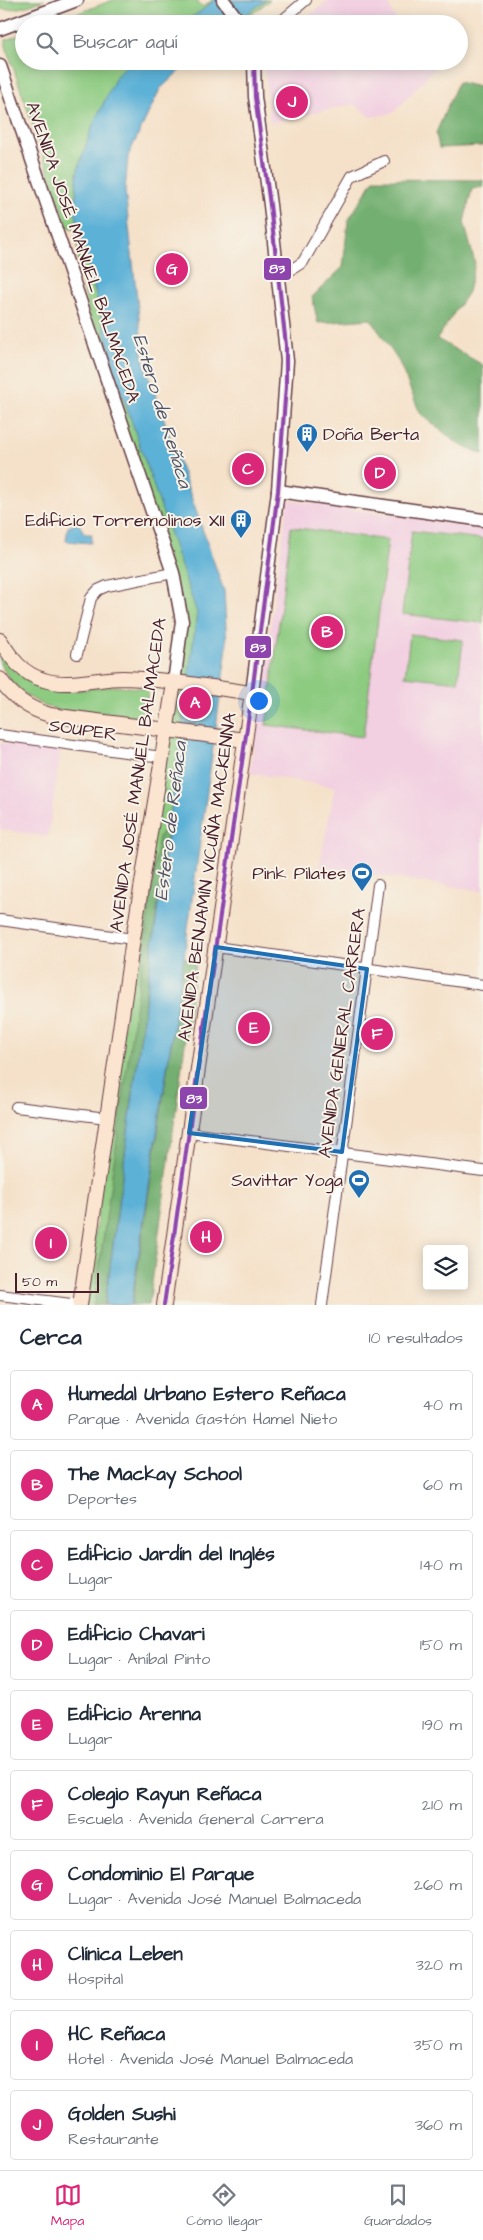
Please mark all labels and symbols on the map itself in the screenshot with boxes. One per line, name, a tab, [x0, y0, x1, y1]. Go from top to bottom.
pin: J	[276, 83, 308, 121]
street label: AVENIDA JOSÉ MANUEL BALMACEDA	[20, 98, 147, 406]
pin: G	[156, 250, 188, 288]
line badge: 83	[263, 257, 292, 281]
text: 83	[269, 259, 286, 279]
water label: Estero de Reñaca	[126, 331, 199, 493]
building icon: Doña Berta	[295, 422, 319, 453]
place label: Doña Berta	[323, 422, 419, 447]
pin: C	[232, 450, 264, 488]
pin: D	[364, 454, 396, 492]
place label: Edificio Torremolinos XII	[25, 508, 225, 533]
building icon: Edificio Torremolinos XII	[229, 508, 253, 539]
pin: B	[311, 613, 343, 651]
street label: AVENIDA JOSÉ MANUEL BALMACEDA	[104, 616, 172, 934]
line badge: 83	[244, 635, 272, 659]
text: 83	[250, 638, 267, 658]
pin: A	[179, 684, 211, 722]
your location	[246, 688, 272, 714]
street label: AVENIDA BENJAMÍN VICUÑA MACKENNA	[172, 711, 243, 1043]
street label: SOUPER	[47, 713, 119, 747]
water label: Estero de Reñaca	[148, 739, 194, 902]
place label: Pink Pilates	[252, 861, 346, 886]
sports icon: Pink Pilates	[350, 861, 374, 892]
street label: AVENIDA GENERAL CARRERA	[312, 906, 372, 1159]
pin: E	[238, 1009, 270, 1047]
pin: F	[361, 1015, 393, 1053]
line badge: 83	[179, 1086, 208, 1110]
text: 83	[186, 1089, 203, 1109]
place label: Savittar Yoga	[231, 1168, 343, 1194]
sports icon: Savittar Yoga	[347, 1168, 371, 1199]
pin: H	[190, 1218, 222, 1256]
pin: I	[35, 1224, 67, 1262]
scale bar	[15, 1270, 99, 1293]

